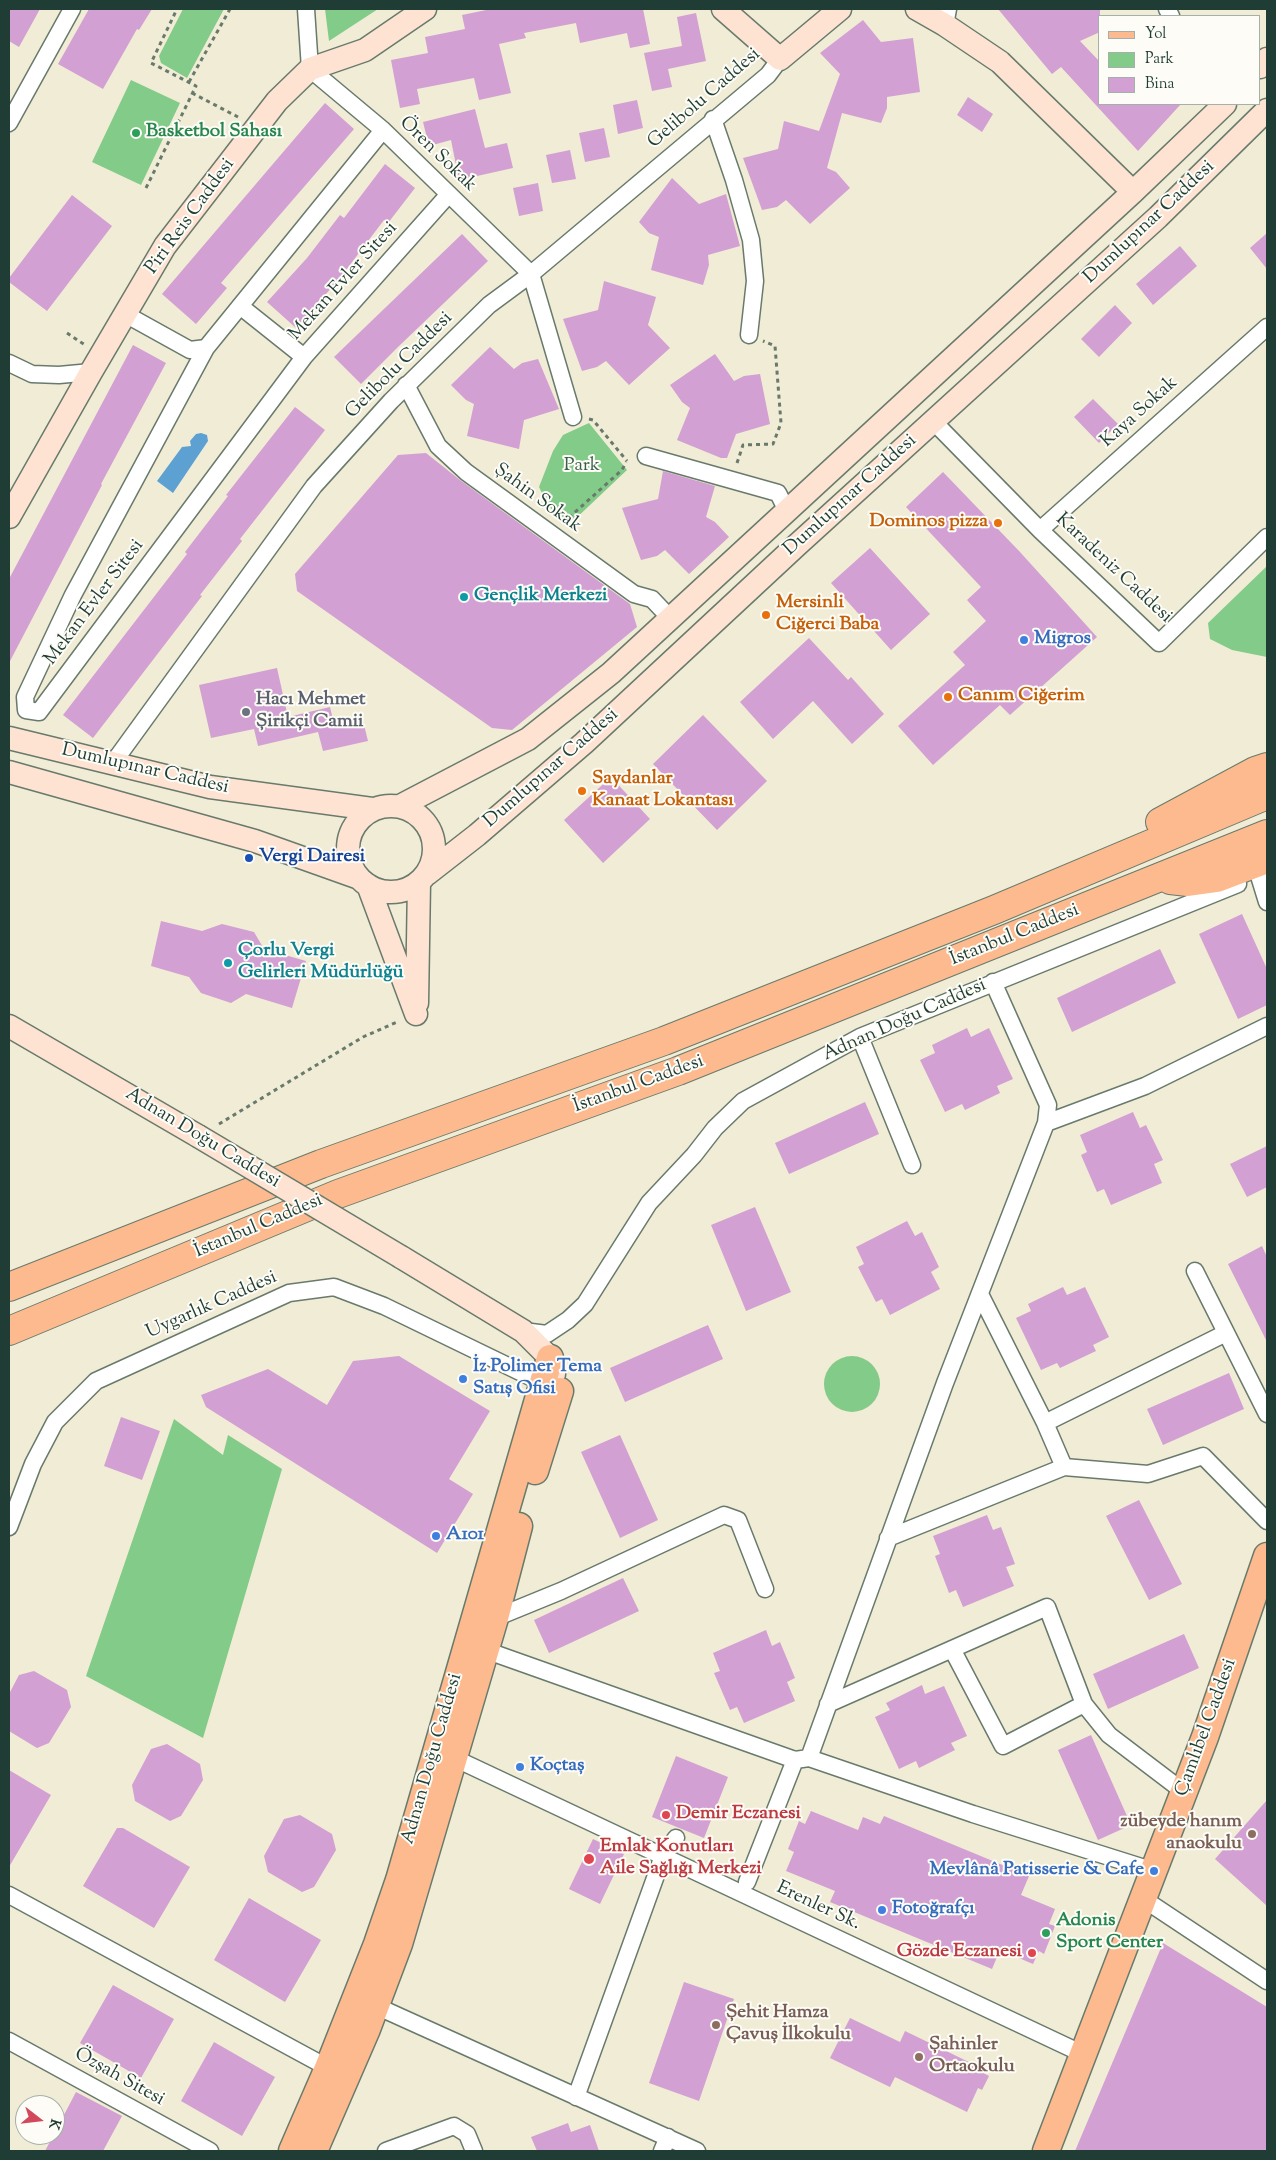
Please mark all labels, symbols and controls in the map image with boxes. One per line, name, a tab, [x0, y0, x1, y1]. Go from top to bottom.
legend	[1098, 15, 1261, 105]
text: Yol	[1145, 24, 1167, 45]
street label: Gelibolu Caddesi	[644, 44, 766, 154]
text: Park	[1145, 49, 1174, 70]
text: Bina	[1145, 74, 1175, 95]
street label: Ören Sokak	[394, 113, 480, 197]
place label: Basketbol Sahası	[146, 122, 282, 144]
marker: Basketbol Sahası	[130, 127, 142, 139]
street label: Piri Reis Caddesi	[141, 155, 241, 279]
street label: Dumlupınar Caddesi	[1080, 156, 1220, 290]
street label: Mekan Evler Sitesi	[285, 218, 403, 346]
street label: Gelibolu Caddesi	[342, 308, 458, 424]
street label: Kaya Sokak	[1097, 373, 1183, 453]
street label: Dumlupınar Caddesi	[780, 430, 922, 562]
park label: Park	[564, 456, 600, 478]
street label: Şahin Sokak	[489, 460, 585, 538]
street label: Karadeniz Caddesi	[1050, 509, 1176, 629]
place label: Dominos pizza	[869, 512, 988, 534]
marker: Dominos pizza	[992, 517, 1004, 529]
street label: Mekan Evler Sitesi	[40, 536, 150, 670]
place label: Gençlik Merkezi	[474, 586, 608, 608]
marker: Gençlik Merkezi	[458, 591, 470, 603]
place label: Mersinli Ciğerci Baba	[776, 593, 879, 637]
marker: Mersinli Ciğerci Baba	[760, 609, 772, 621]
place label: Migros	[1034, 629, 1091, 651]
marker: Migros	[1018, 634, 1030, 646]
place label: Canım Ciğerim	[958, 686, 1085, 708]
place label: Hacı Mehmet Şirikçi Camii	[256, 690, 365, 734]
marker: Canım Ciğerim	[942, 691, 954, 703]
street label: Dumlupınar Caddesi	[480, 704, 624, 834]
marker: Hacı Mehmet Şirikçi Camii	[240, 706, 252, 718]
street label: Dumlupınar Caddesi	[59, 740, 231, 800]
place label: Saydanlar Kanaat Lokantası	[592, 769, 734, 813]
marker: Saydanlar Kanaat Lokantası	[576, 785, 588, 797]
place label: Vergi Dairesi	[259, 847, 365, 869]
marker: Vergi Dairesi	[243, 852, 255, 864]
street label: İstanbul Caddesi	[947, 900, 1083, 972]
place label: Çorlu Vergi Gelirleri Müdürlüğü	[238, 941, 403, 985]
marker: Çorlu Vergi Gelirleri Müdürlüğü	[222, 957, 234, 969]
street label: Adnan Doğu Caddesi	[820, 975, 990, 1067]
street label: İstanbul Caddesi	[571, 1051, 707, 1119]
street label: Adnan Doğu Caddesi	[120, 1084, 284, 1194]
street label: İstanbul Caddesi	[191, 1190, 327, 1264]
street label: Uygarlık Caddesi	[143, 1267, 281, 1345]
place label: İz Polimer Tema Satış Ofisi	[473, 1357, 602, 1401]
marker: İz Polimer Tema Satış Ofisi	[457, 1373, 469, 1385]
place label: A101	[446, 1525, 484, 1547]
marker: A101	[430, 1530, 442, 1542]
street label: Çamlıbel Caddesi	[1172, 1656, 1242, 1800]
street label: Adnan Doğu Caddesi	[398, 1671, 468, 1847]
place label: Koçtaş	[530, 1756, 585, 1778]
marker: Koçtaş	[514, 1761, 526, 1773]
place label: Demir Eczanesi	[676, 1804, 801, 1826]
marker: Demir Eczanesi	[660, 1809, 672, 1821]
place label: zübeyde hanım anaokulu	[1120, 1812, 1242, 1856]
marker: zübeyde hanım anaokulu	[1246, 1828, 1258, 1840]
place label: Emlak Konutları Aile Sağlığı Merkezi	[600, 1837, 762, 1881]
marker: Emlak Konutları Aile Sağlığı Merkezi	[582, 1852, 596, 1866]
place label: Mevlânâ Patisserie & Cafe	[929, 1860, 1144, 1882]
marker: Mevlânâ Patisserie & Cafe	[1148, 1865, 1160, 1877]
street label: Erenler Sk.	[772, 1878, 864, 1936]
place label: Fotoğrafçı	[892, 1899, 975, 1921]
marker: Fotoğrafçı	[876, 1904, 888, 1916]
place label: Adonis Sport Center	[1056, 1911, 1163, 1955]
marker: Adonis Sport Center	[1040, 1927, 1052, 1939]
place label: Gözde Eczanesi	[897, 1942, 1022, 1964]
marker: Gözde Eczanesi	[1026, 1947, 1038, 1959]
place label: Şehit Hamza Çavuş İlkokulu	[726, 2003, 851, 2047]
marker: Şehit Hamza Çavuş İlkokulu	[710, 2019, 722, 2031]
place label: Şahinler Ortaokulu	[929, 2035, 1015, 2079]
street label: Özşah Sitesi	[70, 2044, 168, 2112]
marker: Şahinler Ortaokulu	[913, 2051, 925, 2063]
north arrow	[15, 2095, 65, 2145]
text: K	[42, 2116, 64, 2131]

